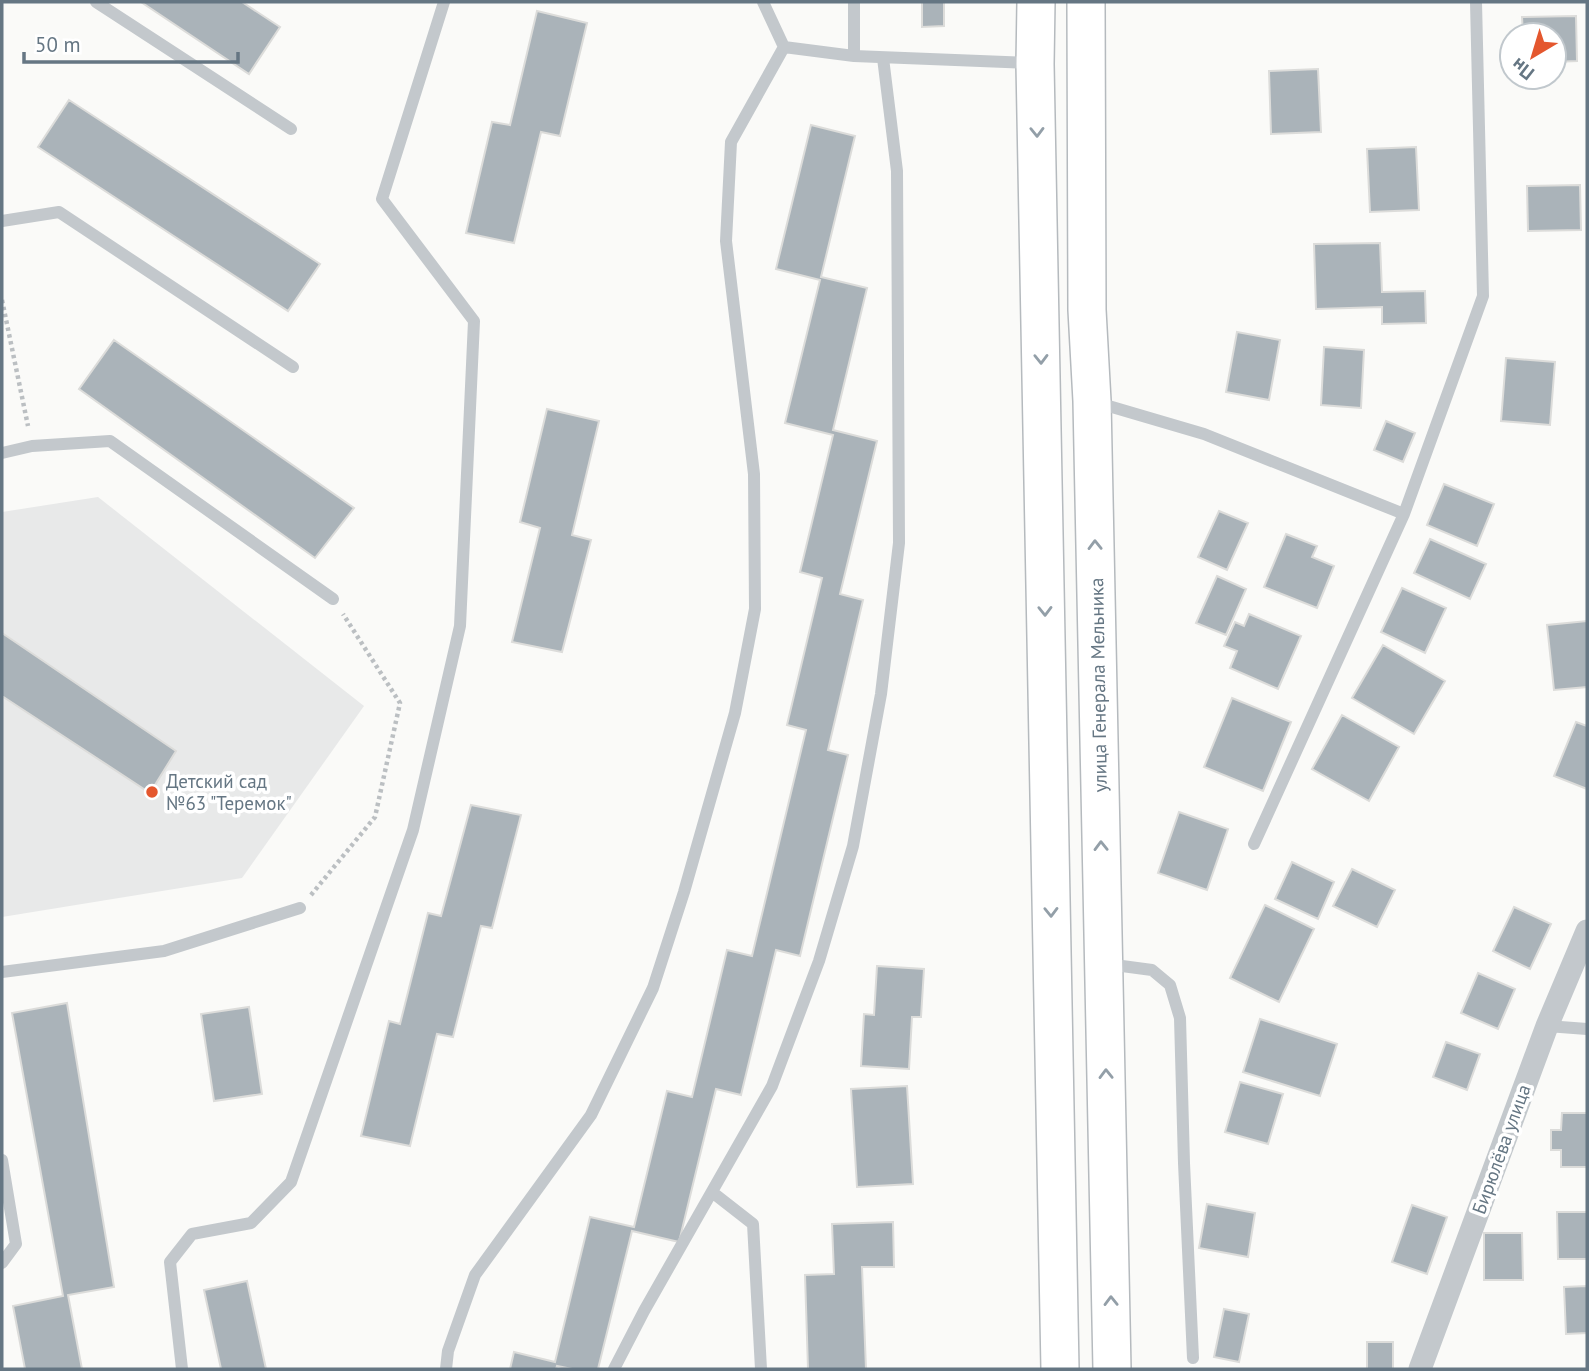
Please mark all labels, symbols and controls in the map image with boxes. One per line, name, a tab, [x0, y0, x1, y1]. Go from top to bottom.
scale bar	[24, 21, 238, 65]
north arrow	[1498, 21, 1568, 91]
text: 50 m	[35, 31, 81, 58]
text: Пн	[1506, 53, 1539, 86]
one-way arrow	[1029, 127, 1044, 138]
one-way arrow	[1033, 355, 1049, 365]
one-way arrow	[1087, 539, 1103, 550]
street label: улица Генерала Мельника	[1084, 577, 1112, 793]
one-way arrow	[1038, 606, 1053, 617]
place label: Детский сад №63 "Теремок"	[166, 769, 292, 815]
marker: Детский сад №63 "Теремок"	[144, 784, 160, 800]
one-way arrow	[1094, 840, 1109, 851]
one-way arrow	[1043, 907, 1058, 918]
one-way arrow	[1098, 1068, 1114, 1078]
street label: Бирюлёва улица	[1466, 1081, 1536, 1217]
one-way arrow	[1103, 1295, 1118, 1306]

